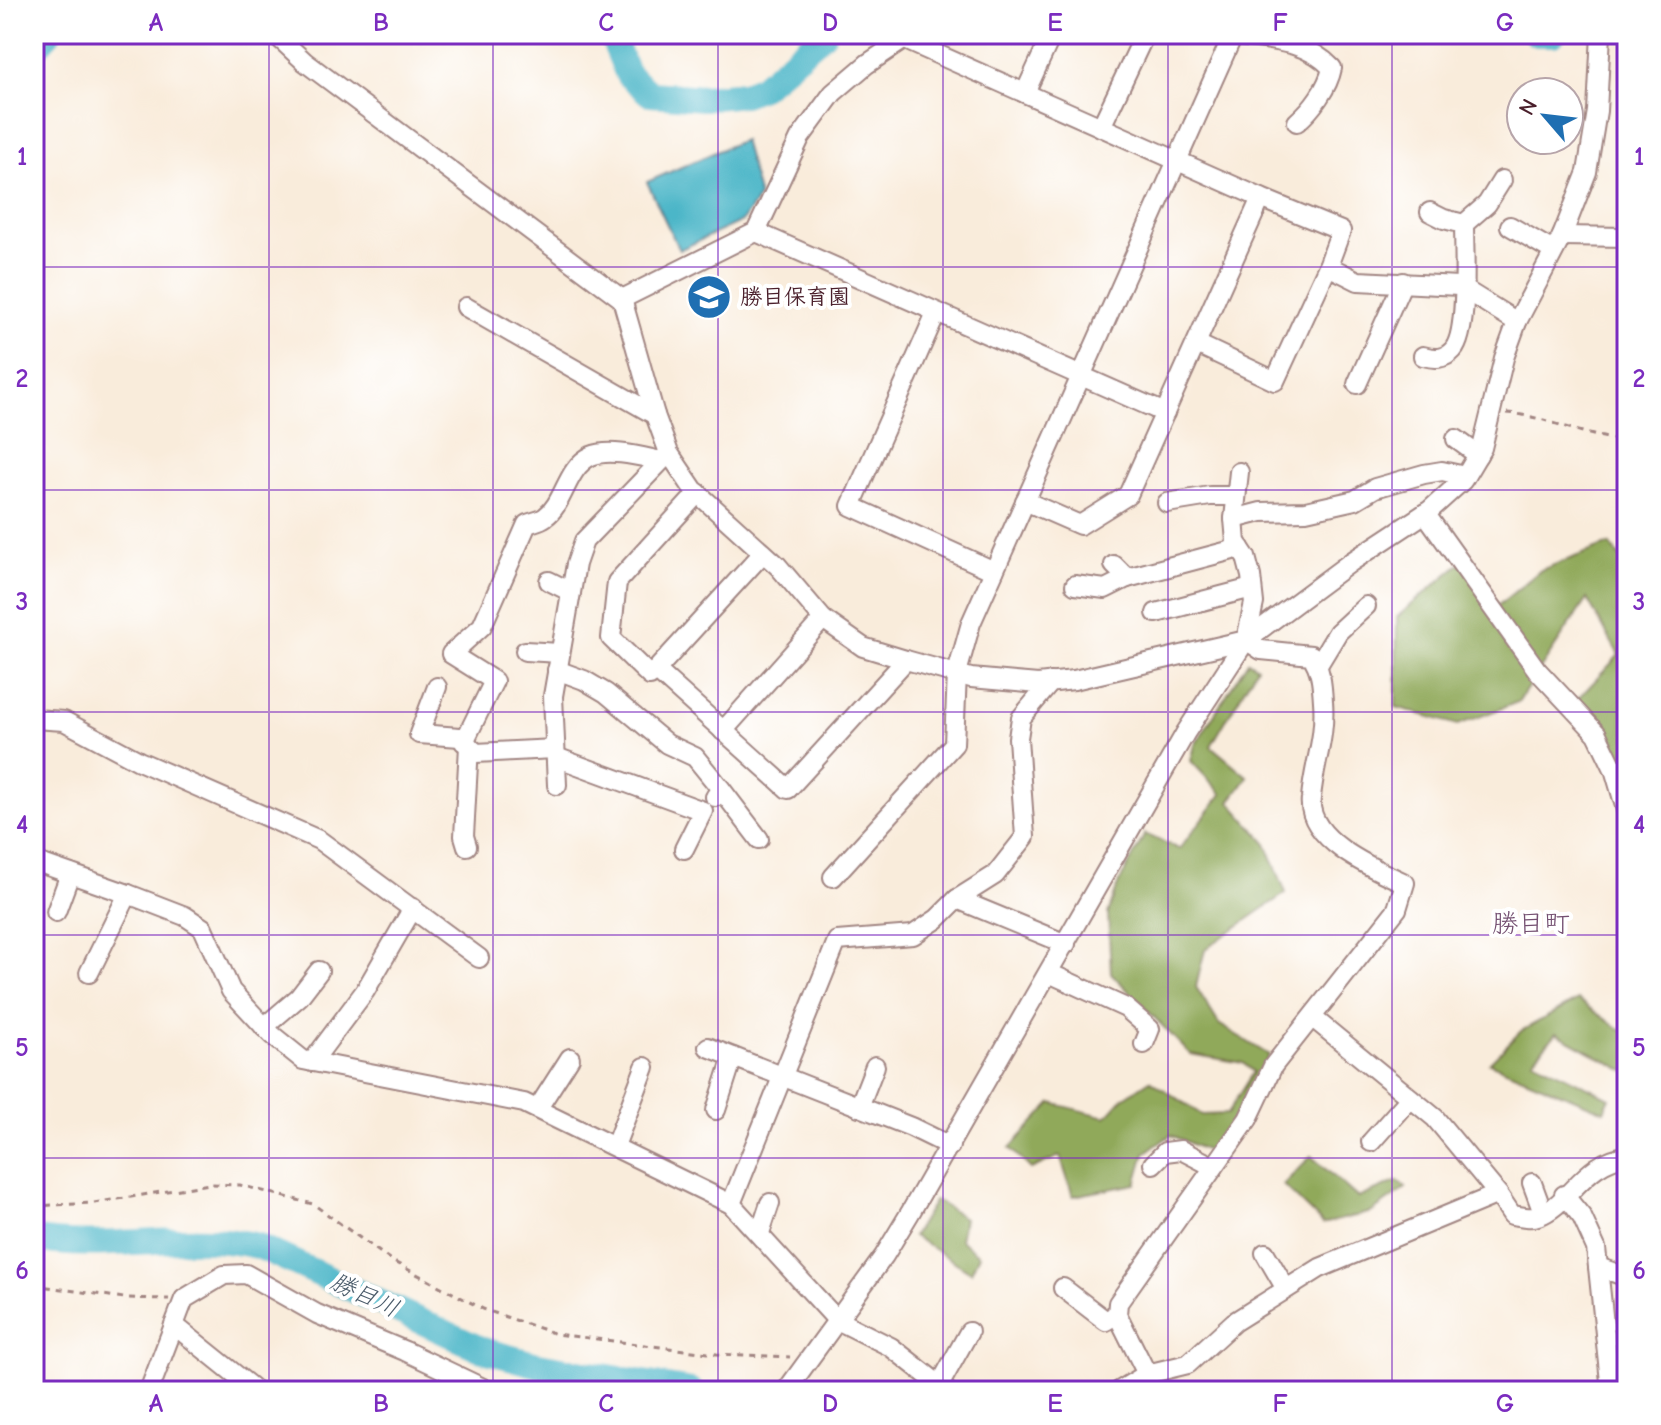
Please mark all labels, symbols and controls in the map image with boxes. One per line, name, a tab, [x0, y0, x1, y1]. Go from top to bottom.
text: A	[149, 8, 164, 38]
text: B	[373, 8, 389, 38]
text: C	[598, 8, 614, 38]
text: D	[822, 8, 838, 38]
text: E	[1047, 8, 1063, 38]
text: F	[1272, 8, 1288, 38]
text: G	[1496, 8, 1514, 38]
north arrow	[1505, 76, 1585, 156]
text: N	[1513, 95, 1543, 120]
text: 1	[17, 142, 27, 172]
text: 1	[1634, 142, 1644, 172]
school or university icon: 勝目保育園	[685, 273, 733, 321]
place label: 勝目保育園	[740, 284, 850, 310]
text: 2	[16, 364, 28, 394]
text: 2	[1633, 364, 1645, 394]
text: 3	[16, 587, 28, 617]
text: 3	[1633, 587, 1645, 617]
text: 4	[16, 810, 28, 840]
text: 4	[1633, 810, 1645, 840]
district label: 勝目町	[1492, 909, 1570, 939]
text: 5	[15, 1033, 29, 1063]
text: 5	[1632, 1033, 1646, 1063]
text: 6	[15, 1256, 29, 1286]
text: 6	[1632, 1256, 1646, 1286]
water label: 勝目川	[326, 1267, 404, 1323]
text: A	[149, 1389, 164, 1419]
text: B	[373, 1389, 389, 1419]
text: C	[598, 1389, 614, 1419]
text: D	[822, 1389, 838, 1419]
text: E	[1047, 1389, 1063, 1419]
text: F	[1272, 1389, 1288, 1419]
text: G	[1496, 1389, 1514, 1419]

